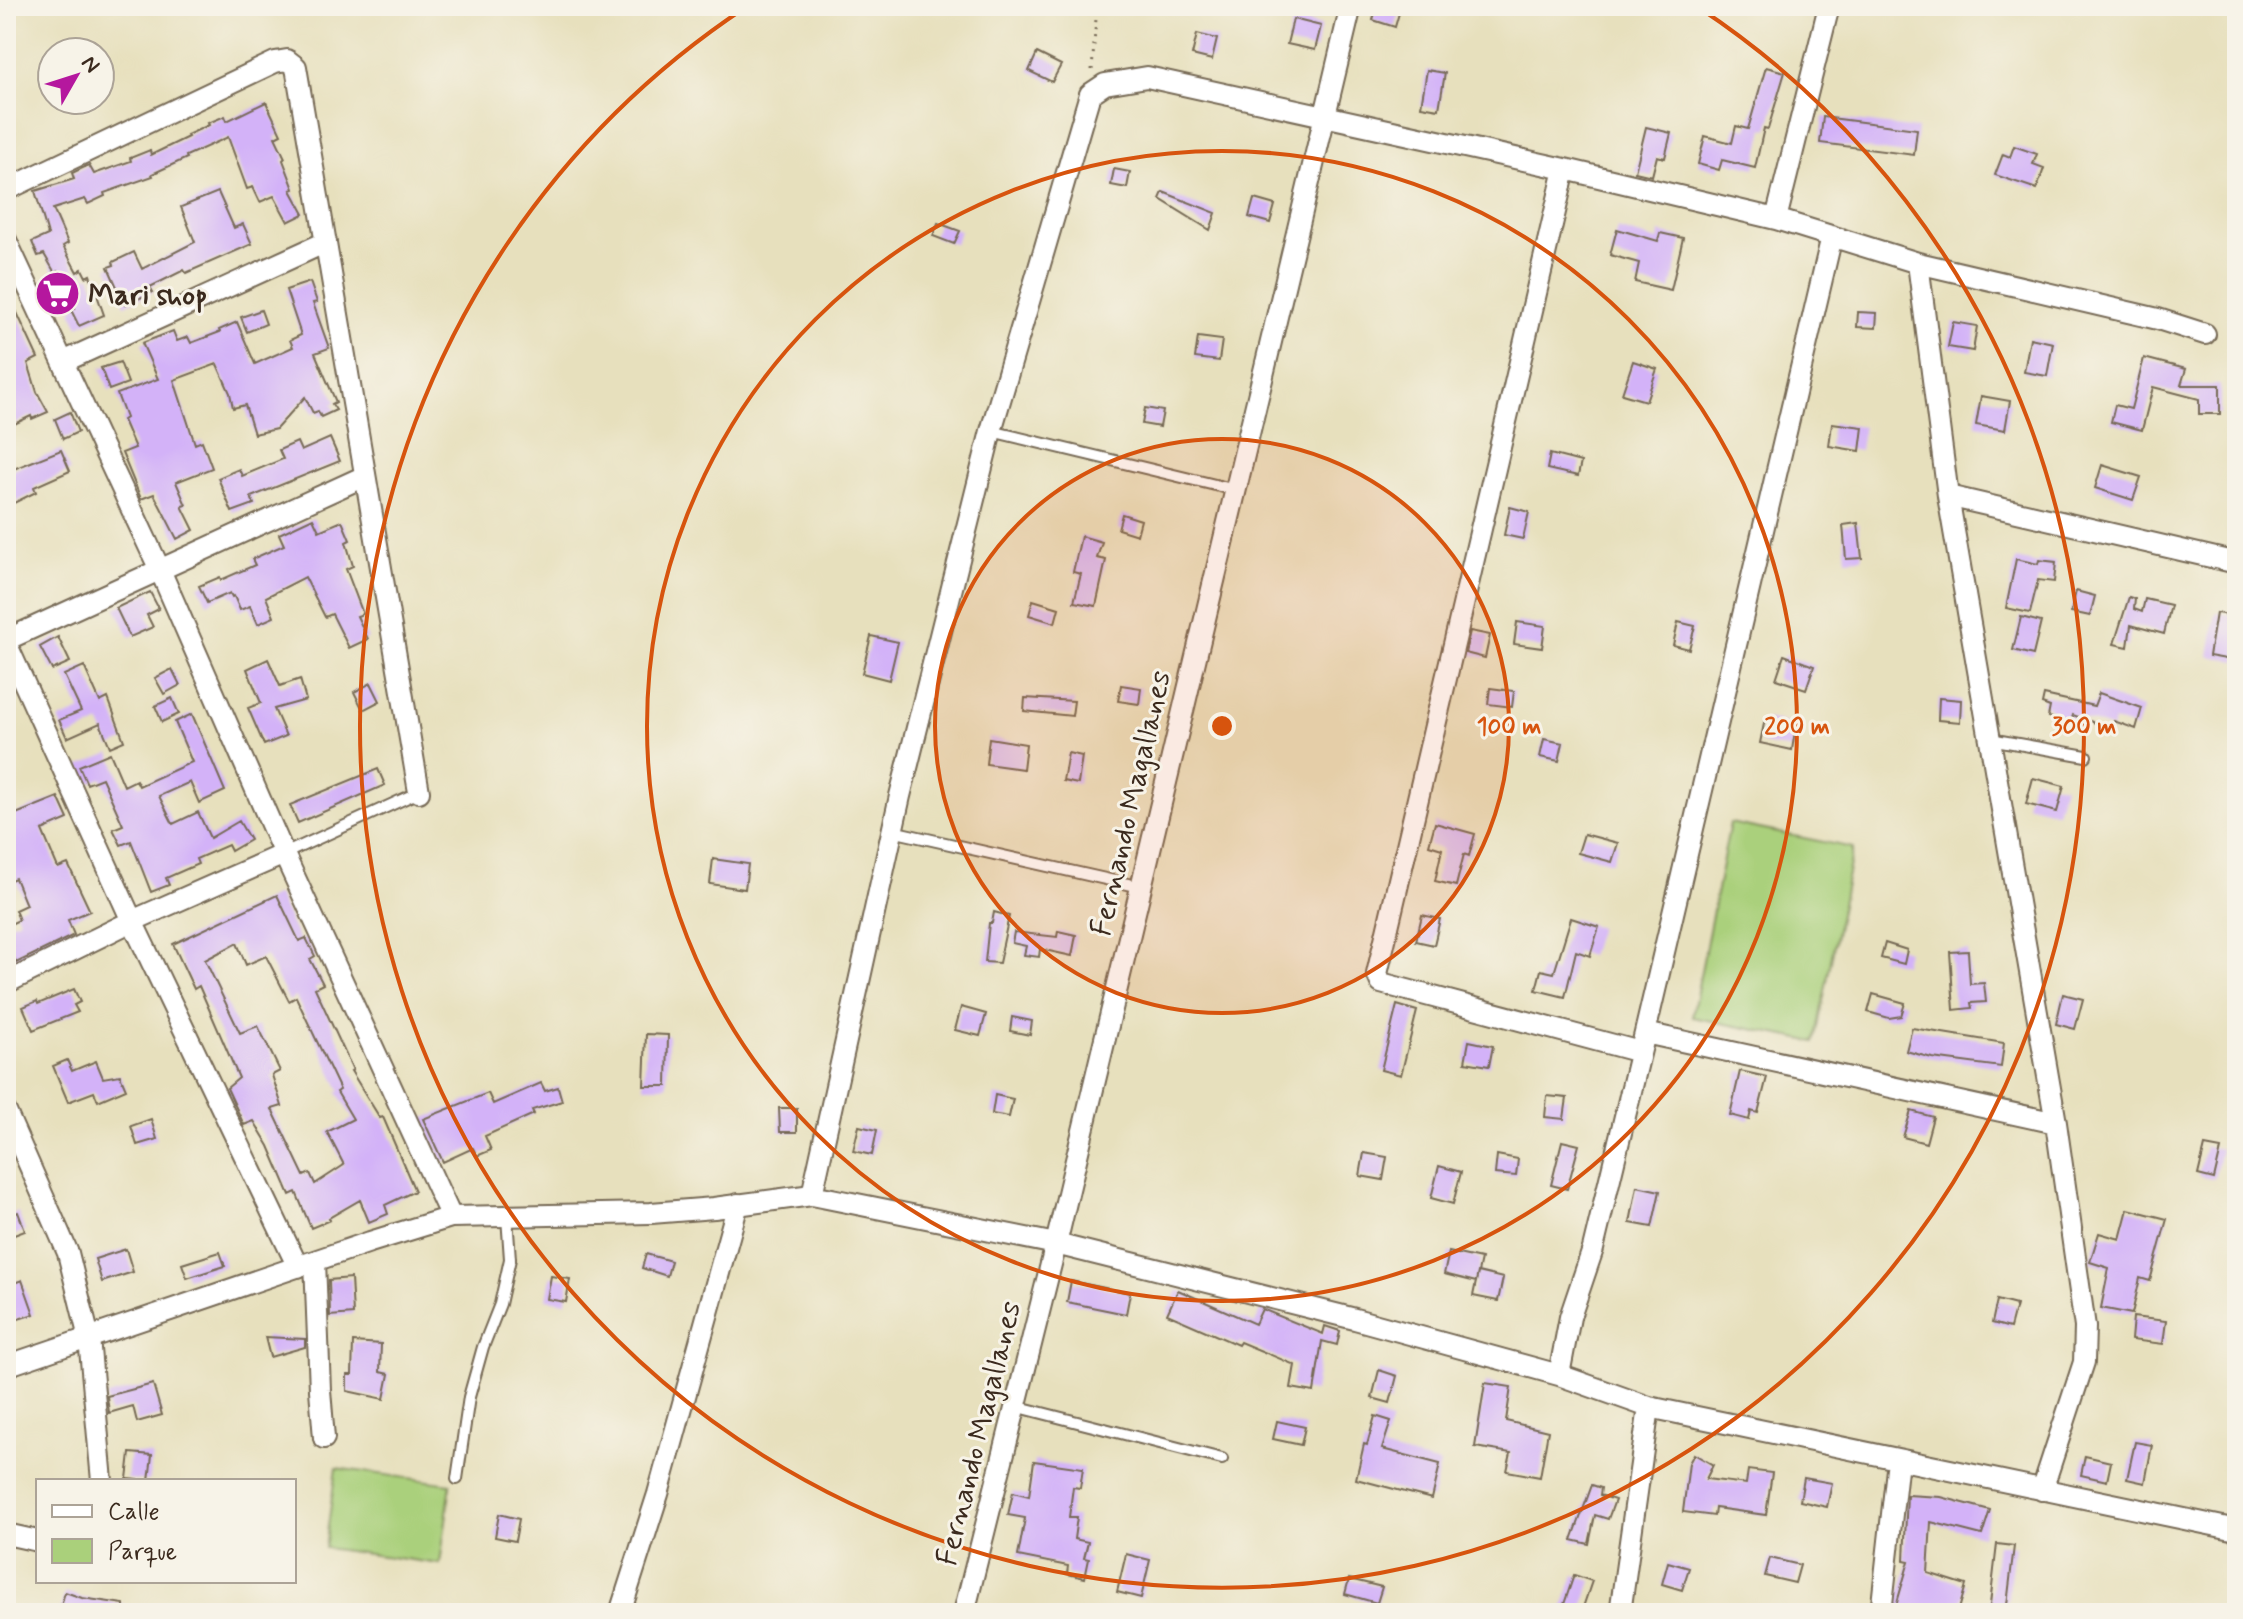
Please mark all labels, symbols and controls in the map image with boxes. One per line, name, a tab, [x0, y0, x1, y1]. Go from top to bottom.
north arrow	[36, 36, 116, 116]
text: N	[74, 50, 105, 79]
supermarket icon: Mari shop	[33, 270, 81, 318]
place label: Mari shop	[88, 276, 207, 315]
street label: Fernando Magallanes	[1082, 667, 1181, 940]
centre of rings	[1208, 712, 1236, 740]
text: 100 m	[1477, 712, 1541, 743]
text: 200 m	[1764, 712, 1830, 743]
text: 300 m	[2052, 712, 2116, 743]
street label: Fernando Magallanes	[928, 1297, 1031, 1570]
legend	[36, 1479, 296, 1583]
text: Calle	[108, 1497, 160, 1528]
text: Parque	[108, 1537, 177, 1568]

